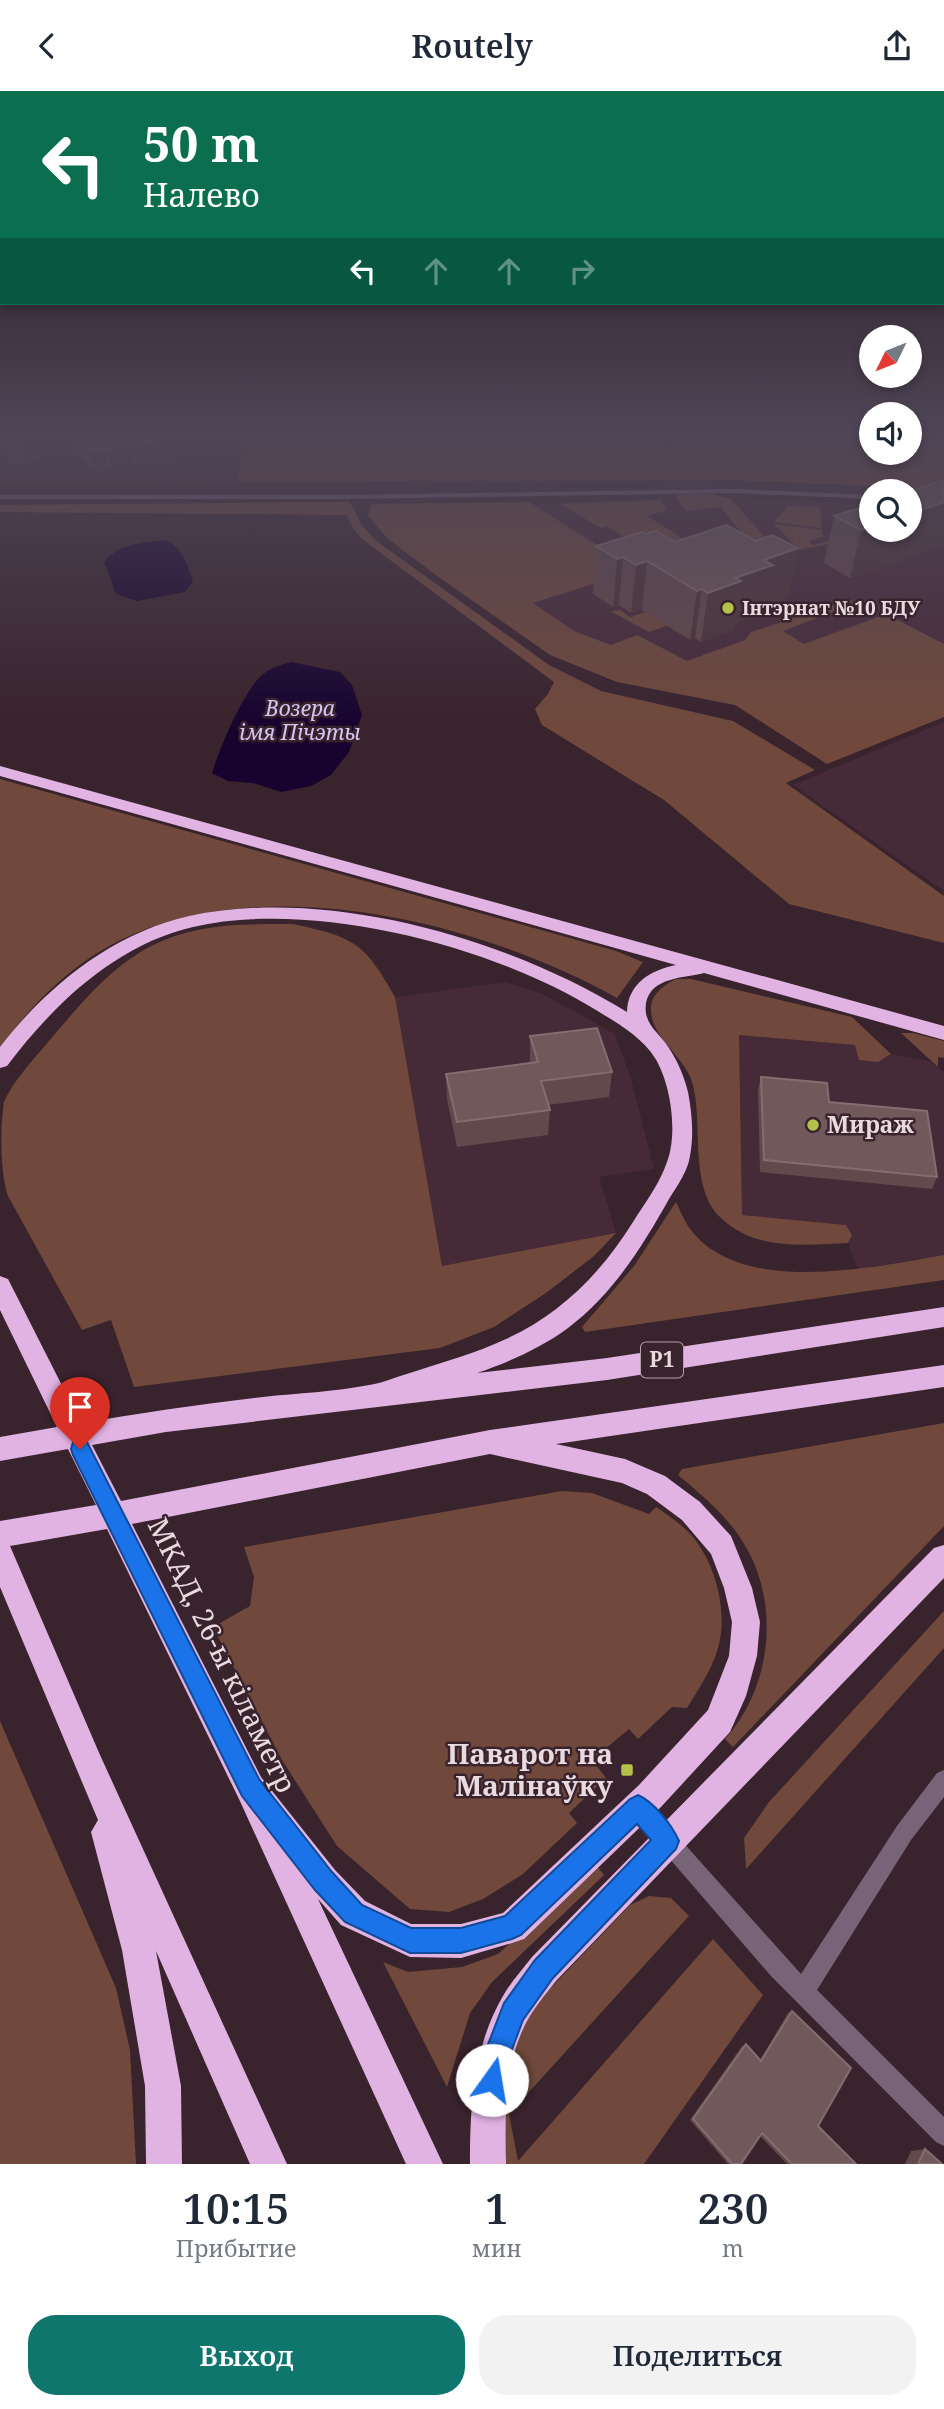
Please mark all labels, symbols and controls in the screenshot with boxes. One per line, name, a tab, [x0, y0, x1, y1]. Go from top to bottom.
text: Routely	[411, 24, 533, 67]
icon: back	[28, 27, 66, 65]
icon: share	[878, 27, 916, 65]
text: 50 m	[143, 110, 259, 176]
icon: left	[28, 119, 119, 210]
text: Налево	[143, 173, 260, 216]
icon: left	[344, 252, 382, 290]
icon: ahead	[417, 252, 455, 290]
icon: ahead	[490, 252, 528, 290]
icon: right	[563, 252, 601, 290]
north arrow	[859, 325, 922, 389]
map controls	[859, 325, 922, 542]
button: sound	[859, 402, 922, 465]
button: search	[859, 479, 922, 542]
place label: Інтэрнат №10 БДУ	[742, 595, 921, 621]
marker: Інтэрнат №10 БДУ	[720, 600, 736, 616]
water label: Возера імя Пічэты	[239, 694, 361, 746]
place label: Мираж	[827, 1108, 914, 1140]
marker: Мираж	[805, 1117, 821, 1133]
road number: Р1	[641, 1343, 683, 1377]
pin	[50, 1377, 110, 1449]
icon: arrive	[61, 1388, 99, 1426]
street label: МКАД, 26-ы кіламетр	[140, 1511, 306, 1798]
place label: Паварот на Малінаўку	[447, 1734, 613, 1804]
marker: Паварот на Малінаўку	[619, 1762, 635, 1778]
position arrow	[455, 2043, 529, 2117]
text: 10:15	[182, 2179, 289, 2236]
text: 1	[485, 2179, 509, 2236]
text: 230	[697, 2179, 768, 2236]
text: Прибытие	[176, 2232, 296, 2264]
text: мин	[472, 2232, 522, 2264]
text: m	[722, 2232, 744, 2264]
button: Выход	[28, 2315, 465, 2395]
button: Поделиться	[479, 2315, 916, 2395]

